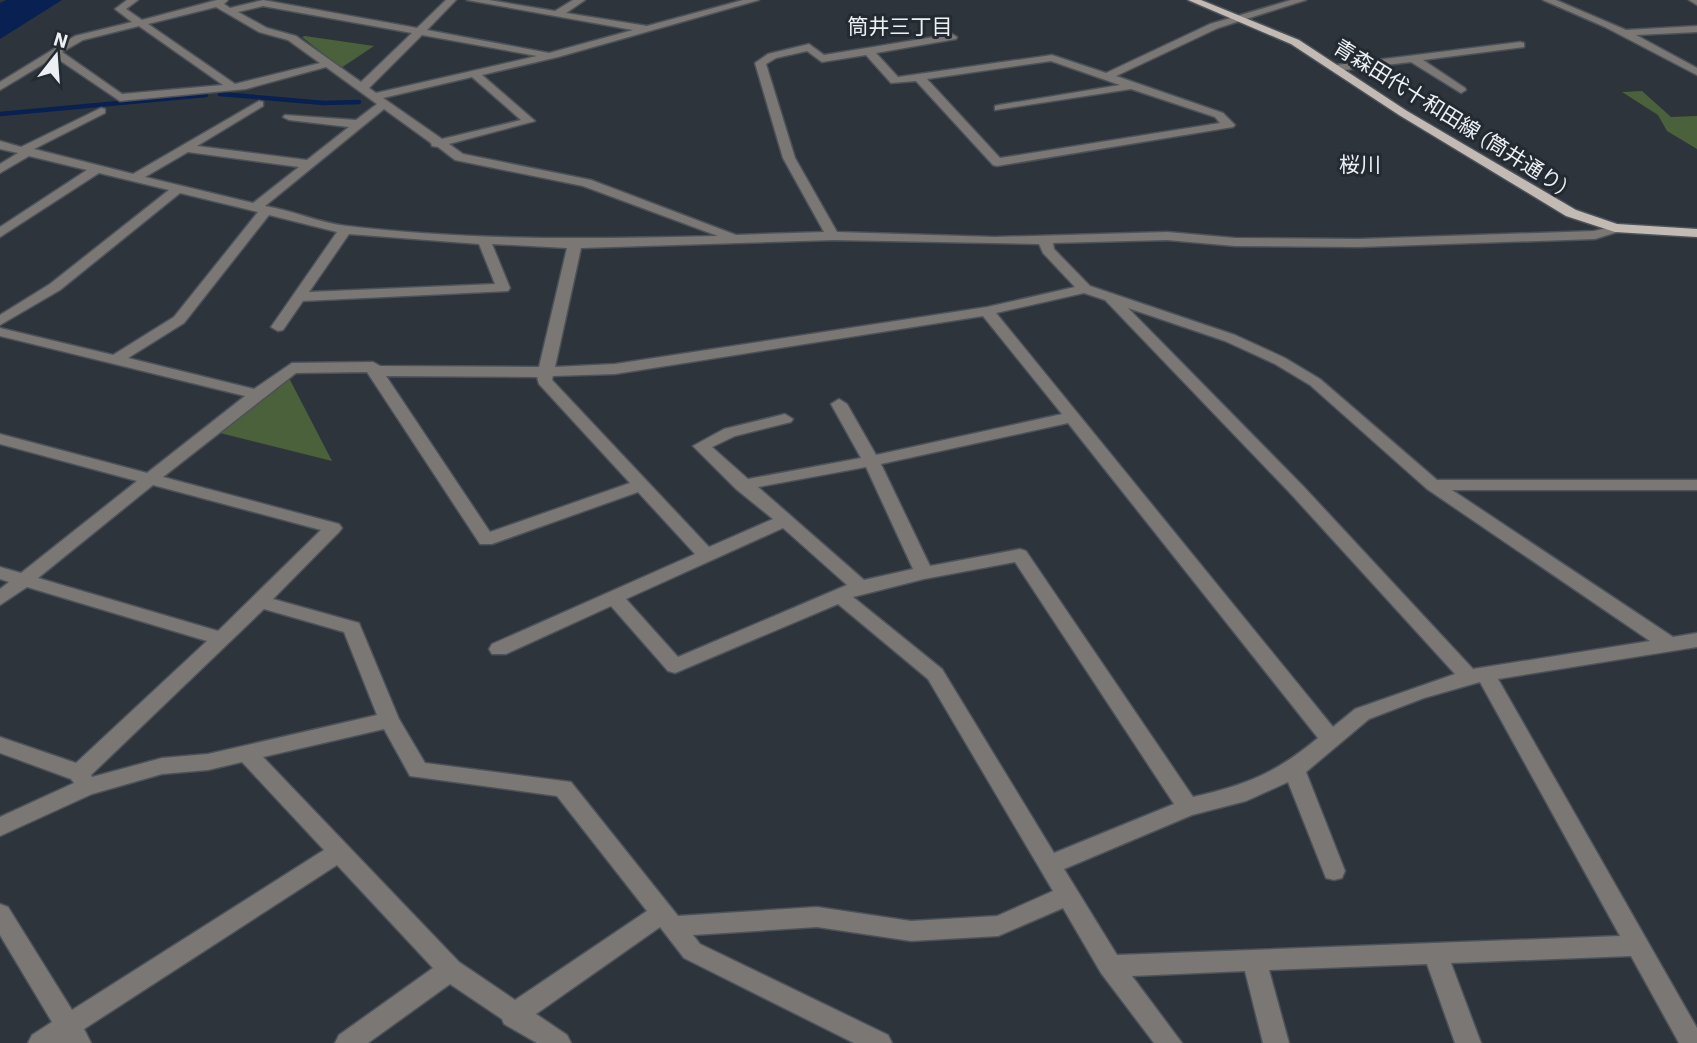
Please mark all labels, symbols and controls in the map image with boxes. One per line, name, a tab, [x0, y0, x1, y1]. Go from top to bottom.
district label: 筒井三丁目	[848, 12, 953, 40]
north arrow	[21, 21, 91, 91]
text: N	[51, 26, 71, 53]
street label: 青森田代十和田線 (筒井通り)	[1329, 32, 1573, 200]
district label: 桜川	[1339, 150, 1381, 178]

